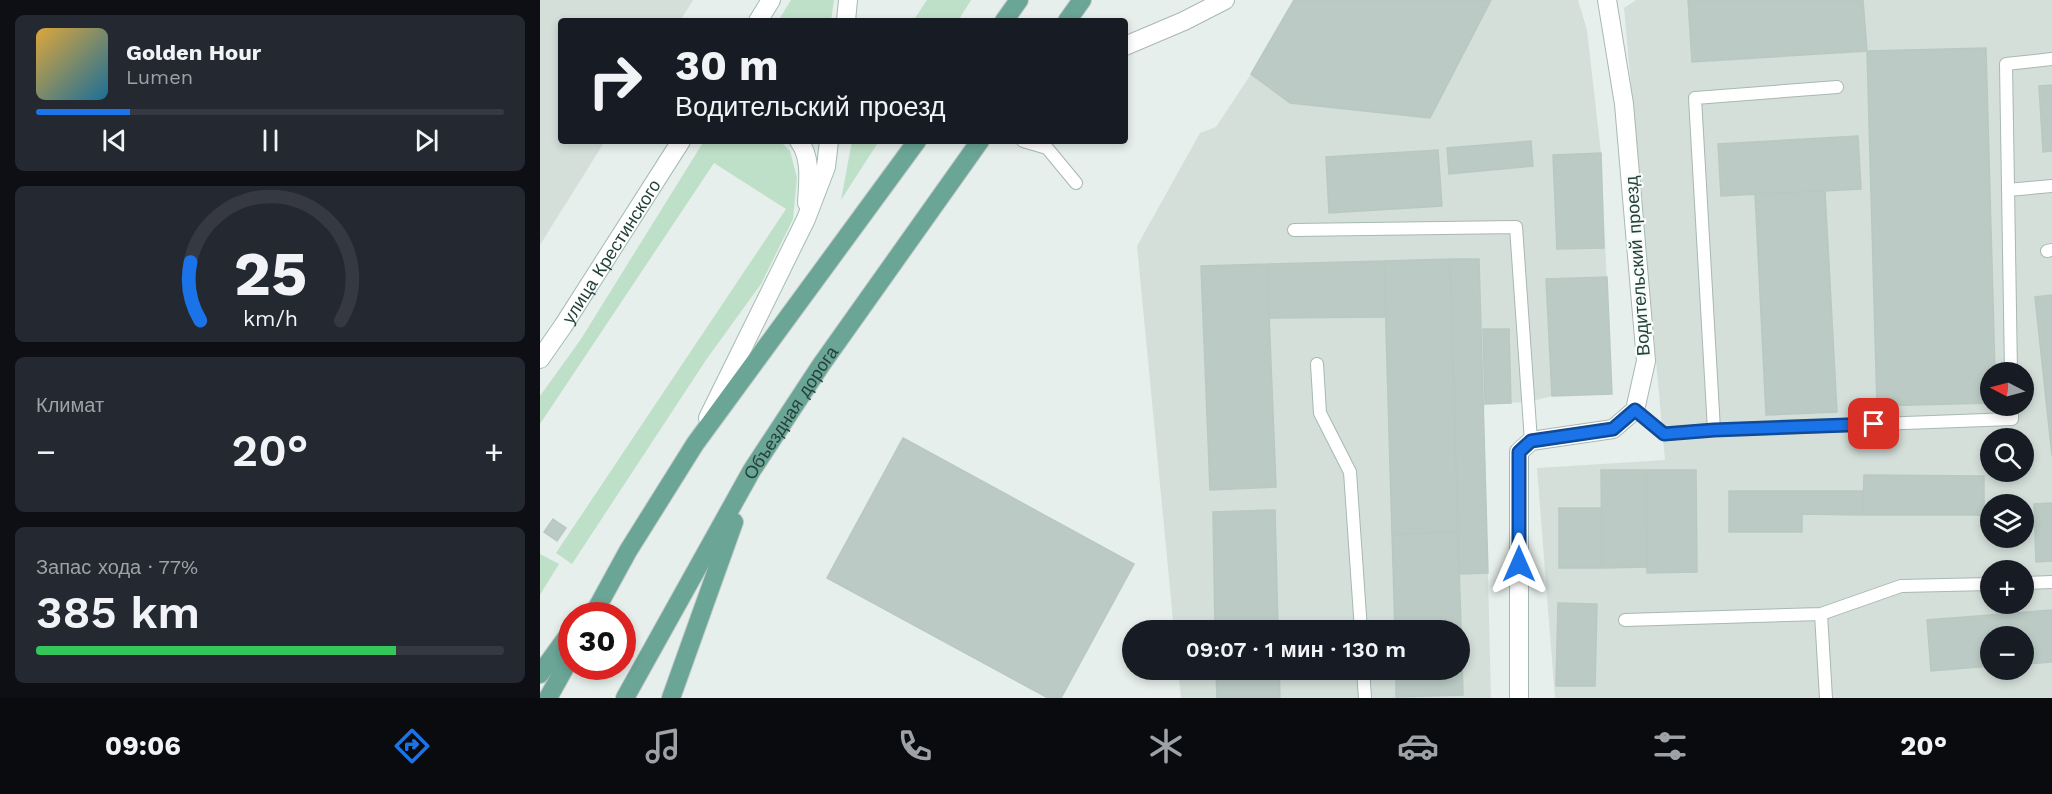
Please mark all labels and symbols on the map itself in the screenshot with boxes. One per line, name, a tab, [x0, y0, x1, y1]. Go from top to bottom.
street label: улица Крестинского	[557, 175, 664, 327]
street label: Водительский проезд	[1620, 175, 1654, 357]
street label: Объездная дорога	[739, 341, 842, 483]
north arrow	[1980, 362, 2034, 416]
pin	[1848, 398, 1899, 449]
position arrow	[1487, 532, 1551, 596]
speed limit sign: 30	[558, 602, 636, 680]

